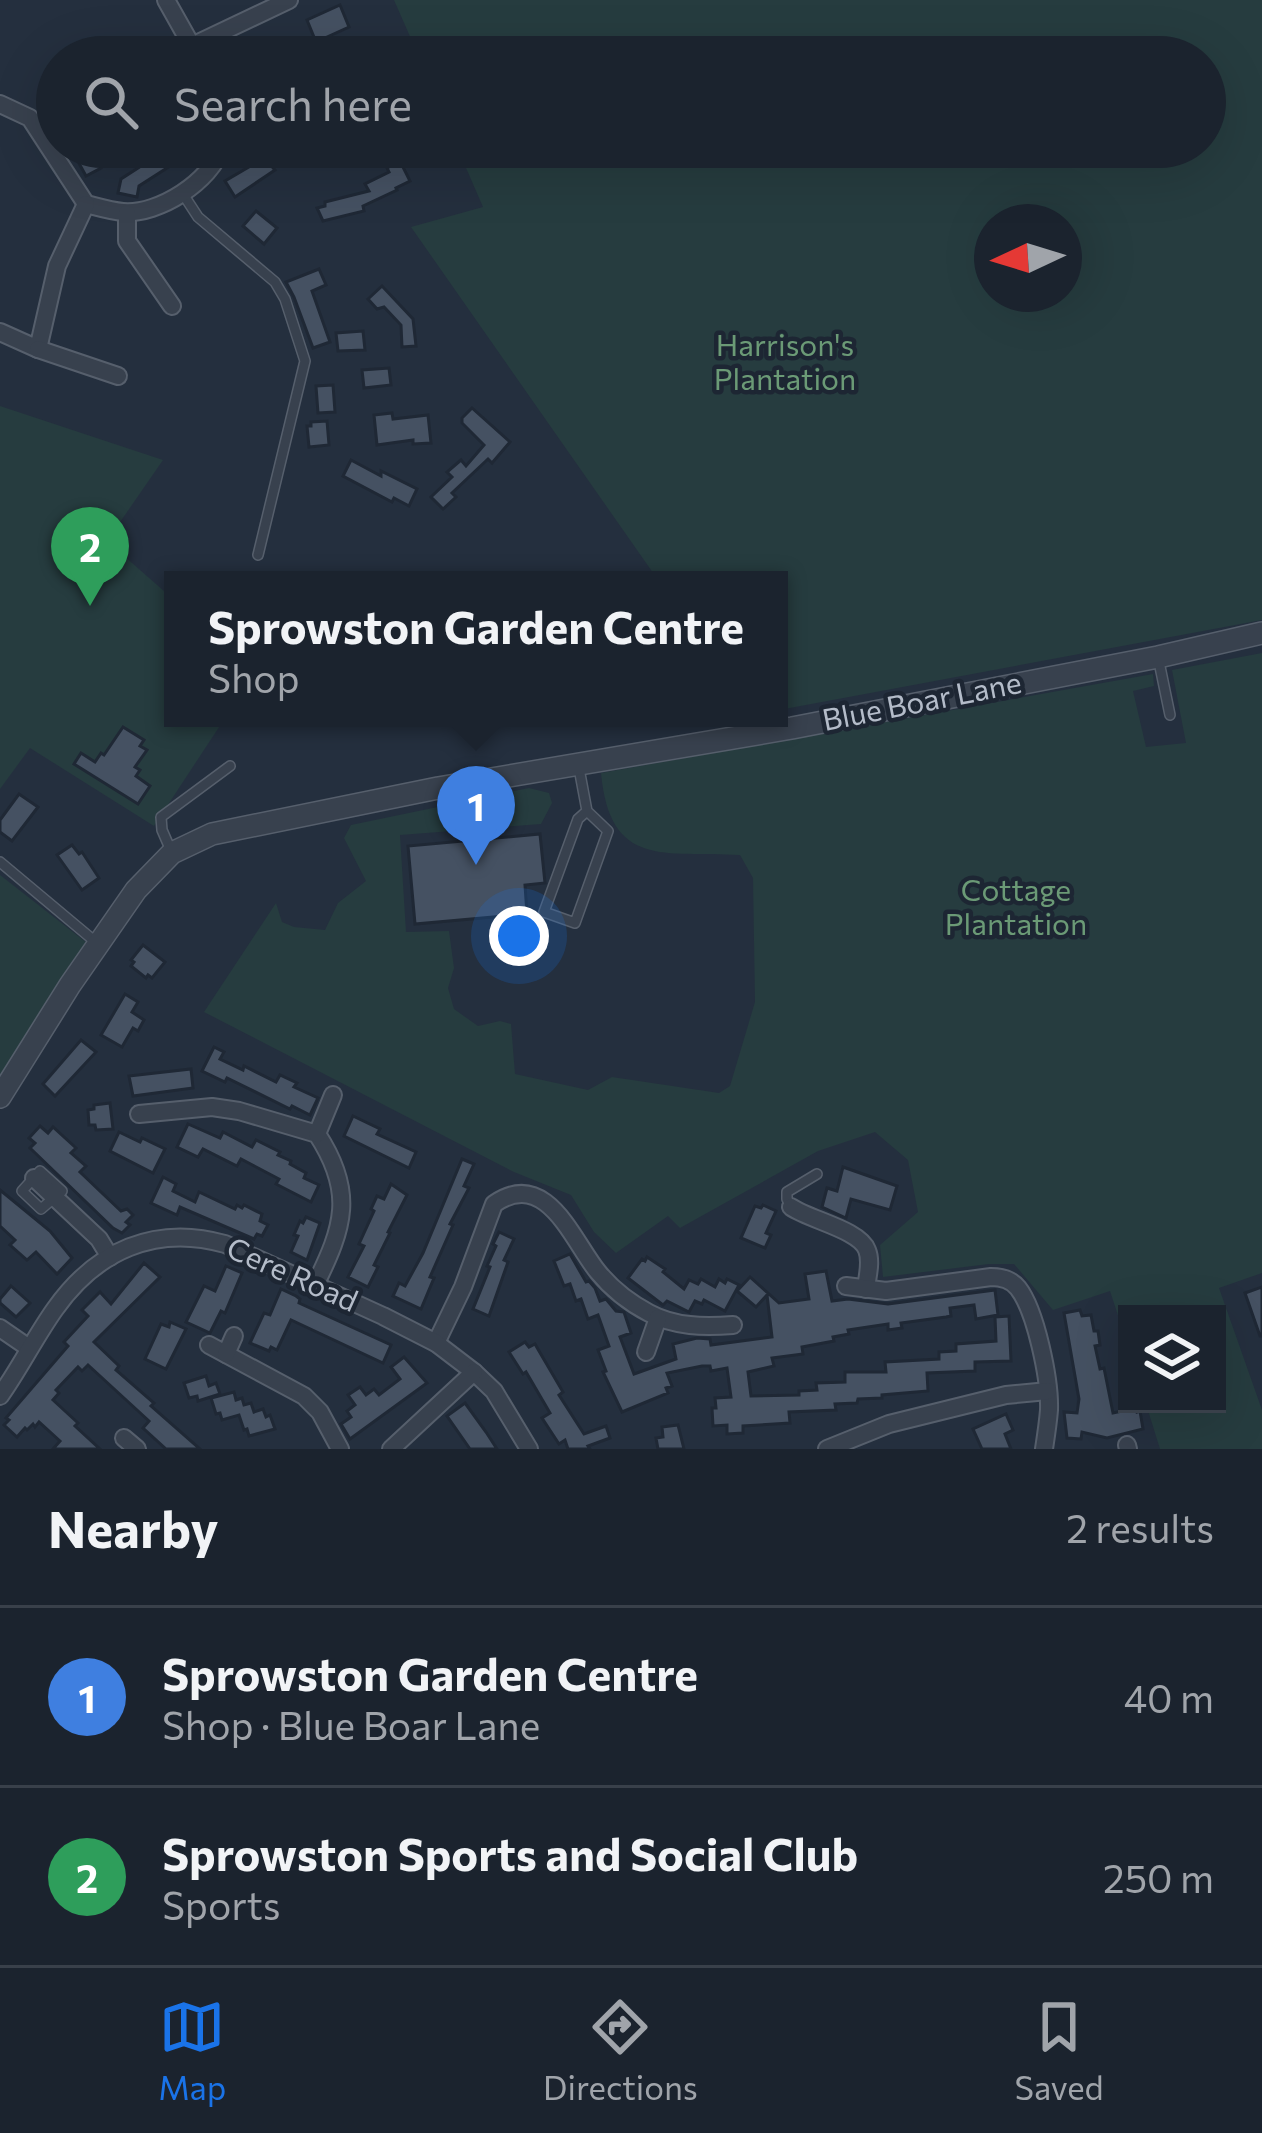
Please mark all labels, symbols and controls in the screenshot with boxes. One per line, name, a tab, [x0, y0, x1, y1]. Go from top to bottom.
search box	[36, 36, 1226, 168]
icon: search	[78, 69, 144, 135]
text: Search here	[174, 75, 412, 130]
north arrow	[974, 204, 1082, 312]
park label: Harrison's Plantation	[714, 325, 856, 396]
pin: 2	[51, 507, 129, 606]
popup	[164, 571, 788, 727]
text: Sprowston Garden Centre	[208, 598, 744, 653]
text: Shop	[208, 653, 300, 701]
street label: Blue Boar Lane	[819, 662, 1024, 737]
pin: 1	[437, 766, 515, 865]
park label: Cottage Plantation	[945, 870, 1087, 941]
your location	[489, 906, 549, 966]
street label: Cere Road	[222, 1227, 364, 1318]
map controls	[1118, 1305, 1226, 1413]
button: layers	[1118, 1305, 1226, 1413]
text: Nearby	[48, 1496, 218, 1559]
text: 2 results	[1066, 1503, 1214, 1551]
text: Sprowston Garden Centre	[162, 1645, 698, 1700]
text: 1	[78, 1673, 96, 1721]
text: 40 m	[1124, 1673, 1214, 1721]
text: Shop · Blue Boar Lane	[162, 1700, 540, 1748]
text: Sprowston Sports and Social Club	[162, 1825, 858, 1880]
text: 2	[76, 1853, 98, 1901]
text: 250 m	[1103, 1853, 1214, 1901]
text: Sports	[162, 1880, 281, 1928]
tab: Map	[158, 1994, 226, 2107]
tab: Directions	[543, 1994, 698, 2107]
tab: Saved	[1015, 1994, 1104, 2107]

